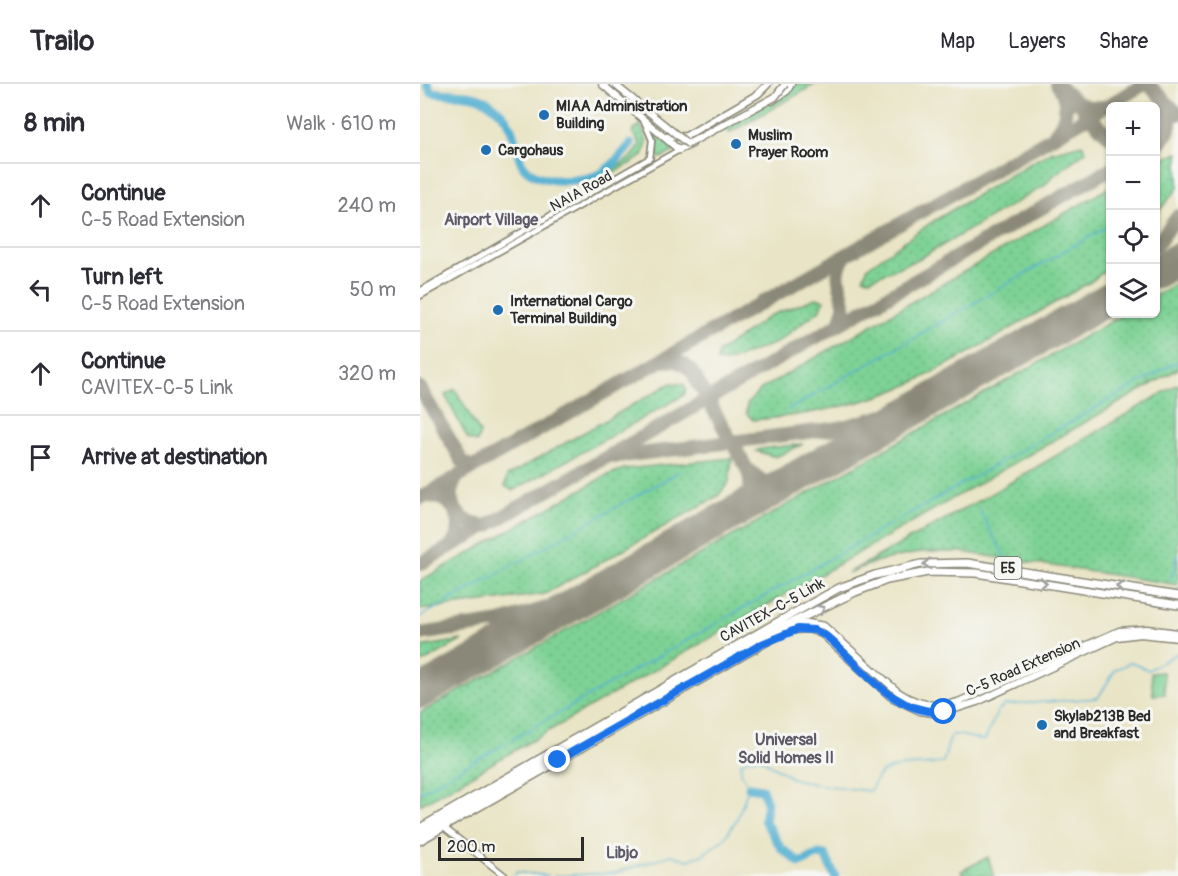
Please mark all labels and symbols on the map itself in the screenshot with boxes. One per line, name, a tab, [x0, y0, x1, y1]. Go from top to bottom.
place label: MIAA Administration Building	[556, 97, 688, 133]
marker: MIAA Administration Building	[537, 108, 551, 122]
place label: Muslim Prayer Room	[748, 126, 828, 162]
marker: Muslim Prayer Room	[729, 137, 743, 151]
place label: Cargohaus	[498, 141, 563, 160]
marker: Cargohaus	[479, 143, 493, 157]
street label: NAIA Road	[547, 167, 616, 216]
district label: Airport Village	[444, 210, 539, 230]
place label: International Cargo Terminal Building	[509, 292, 632, 328]
marker: International Cargo Terminal Building	[491, 303, 505, 317]
one-way arrow	[923, 557, 932, 570]
road number: E5	[994, 557, 1022, 579]
street label: CAVITEX–C-5 Link	[717, 574, 828, 647]
one-way arrow	[1038, 576, 1048, 589]
one-way arrow	[1116, 581, 1125, 593]
one-way arrow	[815, 605, 825, 616]
street label: C-5 Road Extension	[963, 634, 1083, 701]
route start	[930, 698, 956, 724]
place label: Skylab213B Bed and Breakfast	[1054, 707, 1151, 743]
marker: Skylab213B Bed and Breakfast	[1035, 718, 1049, 732]
district label: Universal Solid Homes II	[738, 730, 834, 768]
route end	[544, 746, 570, 772]
scale bar	[438, 834, 584, 862]
district label: Libjo	[606, 843, 638, 863]

